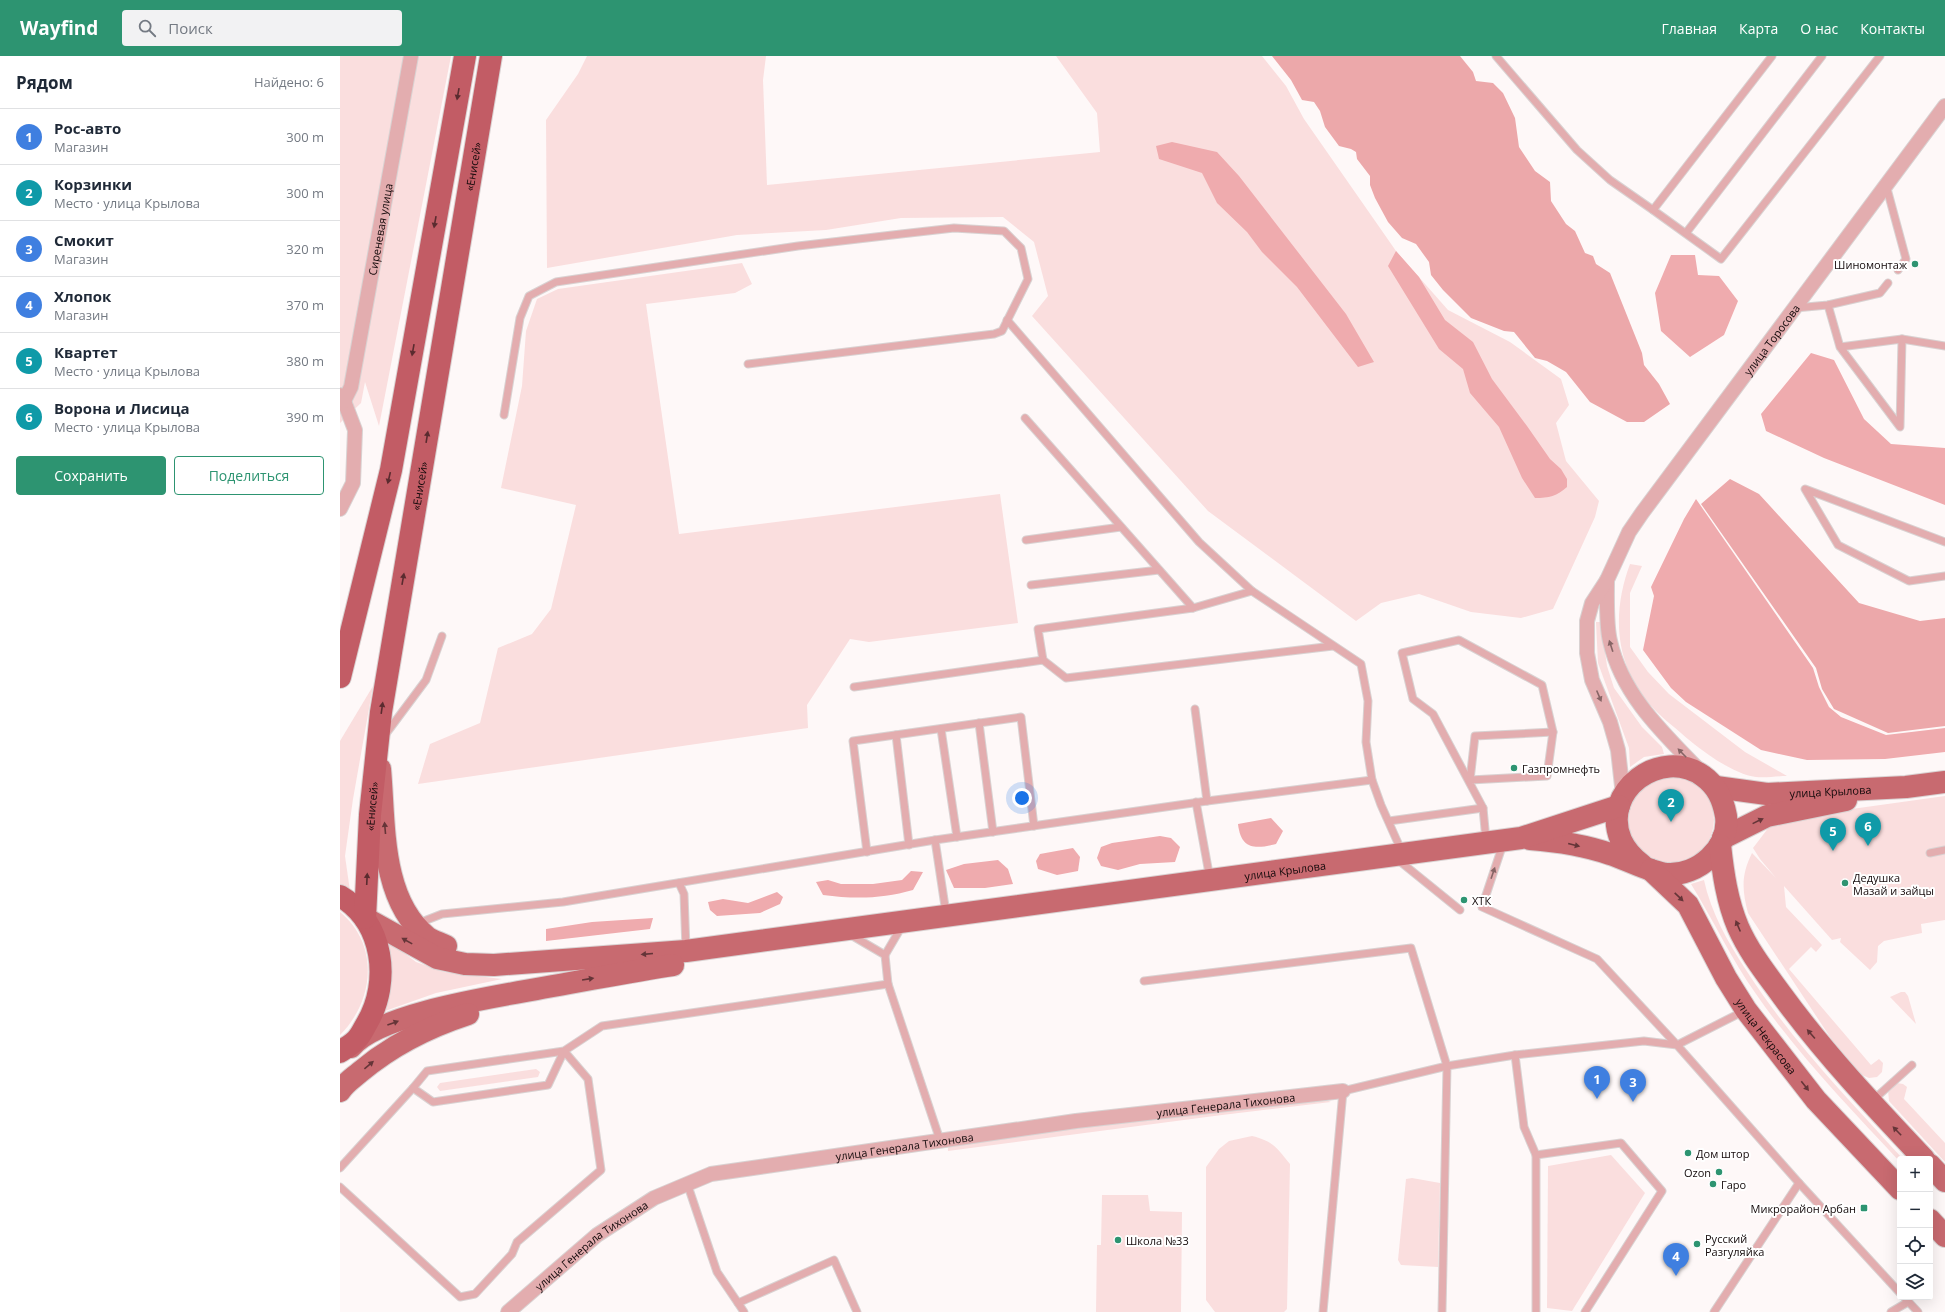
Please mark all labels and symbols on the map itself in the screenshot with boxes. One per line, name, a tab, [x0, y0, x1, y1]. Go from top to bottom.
one-way arrow	[455, 88, 461, 100]
street label: «Енисей»	[461, 140, 484, 192]
street label: Сиреневая улица	[364, 182, 395, 276]
one-way arrow	[432, 216, 438, 228]
place label: Шиномонтаж	[1834, 257, 1908, 272]
marker: Шиномонтаж	[1910, 259, 1920, 269]
street label: улица Торосова	[1740, 301, 1803, 378]
one-way arrow	[409, 344, 415, 356]
one-way arrow	[424, 431, 430, 444]
street label: «Енисей»	[407, 460, 430, 511]
one-way arrow	[386, 472, 392, 484]
one-way arrow	[400, 573, 406, 586]
one-way arrow	[1608, 639, 1614, 651]
one-way arrow	[1596, 691, 1602, 702]
one-way arrow	[379, 702, 385, 714]
one-way arrow	[1677, 748, 1687, 758]
place label: Газпромнефть	[1522, 761, 1600, 776]
marker: Газпромнефть	[1509, 763, 1519, 773]
street label: «Енисей»	[362, 780, 381, 831]
street label: улица Крылова	[1789, 781, 1872, 800]
your location	[1012, 788, 1032, 808]
pin: 2	[1658, 789, 1684, 822]
pin: 6	[1855, 813, 1881, 846]
one-way arrow	[1753, 818, 1764, 824]
pin: 5	[1820, 818, 1846, 851]
one-way arrow	[382, 822, 389, 834]
one-way arrow	[1567, 842, 1580, 848]
street label: улица Крылова	[1243, 857, 1327, 883]
one-way arrow	[1490, 867, 1496, 879]
place label: Дедушка Мазай и зайцы	[1853, 870, 1934, 898]
one-way arrow	[364, 873, 371, 885]
marker: Дедушка Мазай и зайцы	[1840, 878, 1850, 888]
one-way arrow	[1674, 892, 1684, 902]
place label: ХТК	[1472, 893, 1491, 908]
marker: ХТК	[1459, 895, 1469, 905]
one-way arrow	[1735, 920, 1741, 932]
one-way arrow	[401, 938, 413, 944]
one-way arrow	[641, 950, 653, 957]
one-way arrow	[582, 976, 594, 982]
street label: улица Некрасова	[1733, 995, 1800, 1077]
one-way arrow	[388, 1020, 400, 1026]
one-way arrow	[1807, 1029, 1816, 1038]
one-way arrow	[364, 1060, 374, 1069]
pin: 1	[1584, 1066, 1610, 1099]
pin: 3	[1620, 1069, 1646, 1102]
one-way arrow	[1801, 1080, 1809, 1091]
street label: улица Генерала Тихонова	[1156, 1089, 1296, 1119]
one-way arrow	[1892, 1126, 1902, 1136]
street label: улица Генерала Тихонова	[834, 1128, 975, 1163]
place label: Дом штор	[1696, 1146, 1750, 1161]
marker: Дом штор	[1683, 1148, 1693, 1158]
place label: Ozon	[1684, 1165, 1711, 1180]
marker: Ozon	[1714, 1167, 1724, 1177]
place label: Гаро	[1721, 1177, 1747, 1192]
marker: Гаро	[1708, 1179, 1718, 1189]
street label: улица Генерала Тихонова	[531, 1197, 651, 1293]
place label: Микрорайон Арбан	[1751, 1201, 1856, 1216]
marker: Микрорайон Арбан	[1859, 1203, 1869, 1213]
place label: Русский Разгуляйка	[1705, 1231, 1764, 1259]
place label: Школа №33	[1126, 1233, 1189, 1248]
marker: Школа №33	[1113, 1235, 1123, 1245]
marker: Русский Разгуляйка	[1692, 1239, 1702, 1249]
pin: 4	[1663, 1243, 1689, 1276]

